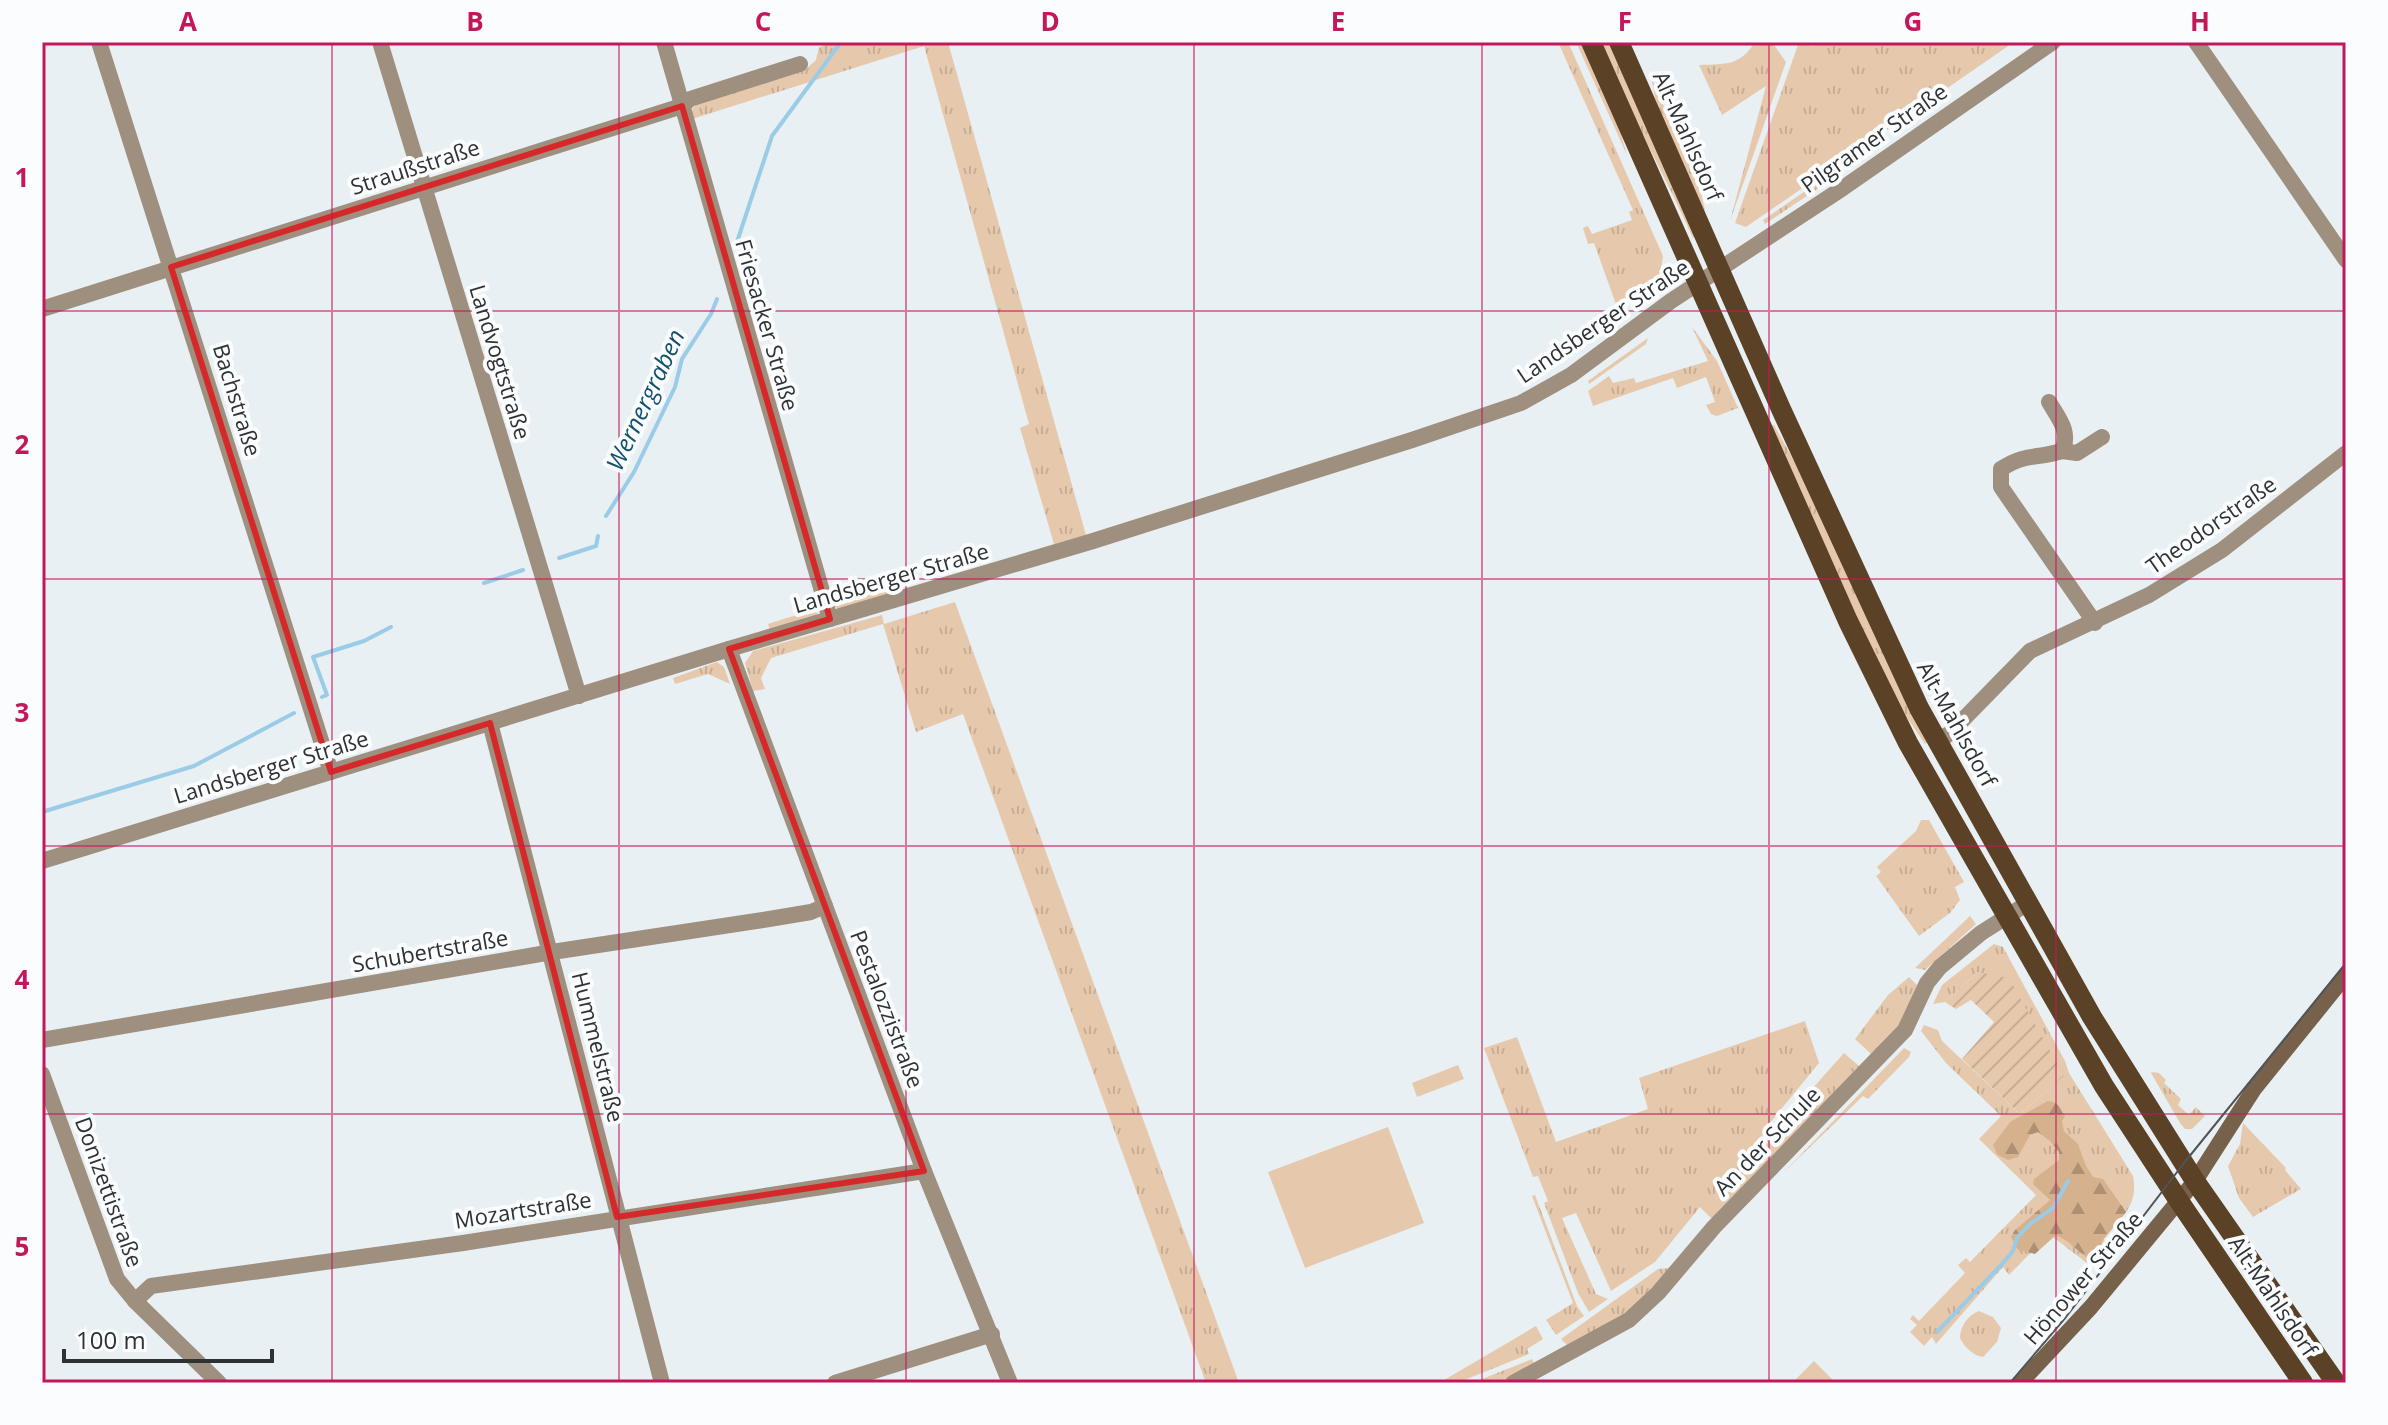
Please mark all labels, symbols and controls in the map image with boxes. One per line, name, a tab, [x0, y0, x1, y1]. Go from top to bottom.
text: A	[179, 3, 197, 39]
text: B	[466, 3, 484, 39]
text: C	[755, 3, 771, 39]
text: D	[1040, 3, 1060, 39]
text: E	[1331, 3, 1345, 39]
text: F	[1618, 3, 1632, 39]
text: G	[1904, 3, 1922, 39]
text: H	[2190, 3, 2210, 39]
street label: Alt-Mahlsdorf	[1647, 66, 1732, 207]
street label: Pilgramer Straße	[1794, 76, 1953, 199]
street label: Straußstraße	[346, 131, 483, 201]
text: 1	[15, 159, 29, 195]
street label: Friesacker Straße	[729, 235, 807, 414]
street label: Landsberger Straße	[1510, 251, 1695, 389]
street label: Landvogtstraße	[463, 281, 539, 443]
water label: Wernergraben	[598, 323, 692, 475]
street label: Bachstraße	[207, 340, 269, 460]
text: 2	[15, 426, 30, 462]
street label: Theodorstraße	[2139, 468, 2281, 580]
street label: Landsberger Straße	[789, 535, 992, 619]
street label: Alt-Mahlsdorf	[1911, 655, 2005, 793]
text: 3	[15, 694, 29, 730]
street label: Landsberger Straße	[170, 722, 372, 810]
street label: Schubertstraße	[350, 922, 510, 978]
street label: Pestalozzistraße	[844, 925, 932, 1092]
text: 4	[15, 961, 30, 997]
street label: Hummelstraße	[566, 968, 632, 1125]
street label: An der Schule	[1706, 1079, 1826, 1201]
street label: Donizettistraße	[69, 1112, 151, 1271]
street label: Mozartstraße	[452, 1183, 593, 1235]
street label: Hönower Straße	[2016, 1204, 2149, 1350]
text: 5	[15, 1228, 29, 1264]
street label: Alt-Mahlsdorf	[2223, 1229, 2326, 1363]
scale bar	[64, 1313, 272, 1363]
text: 100 m	[76, 1323, 146, 1356]

